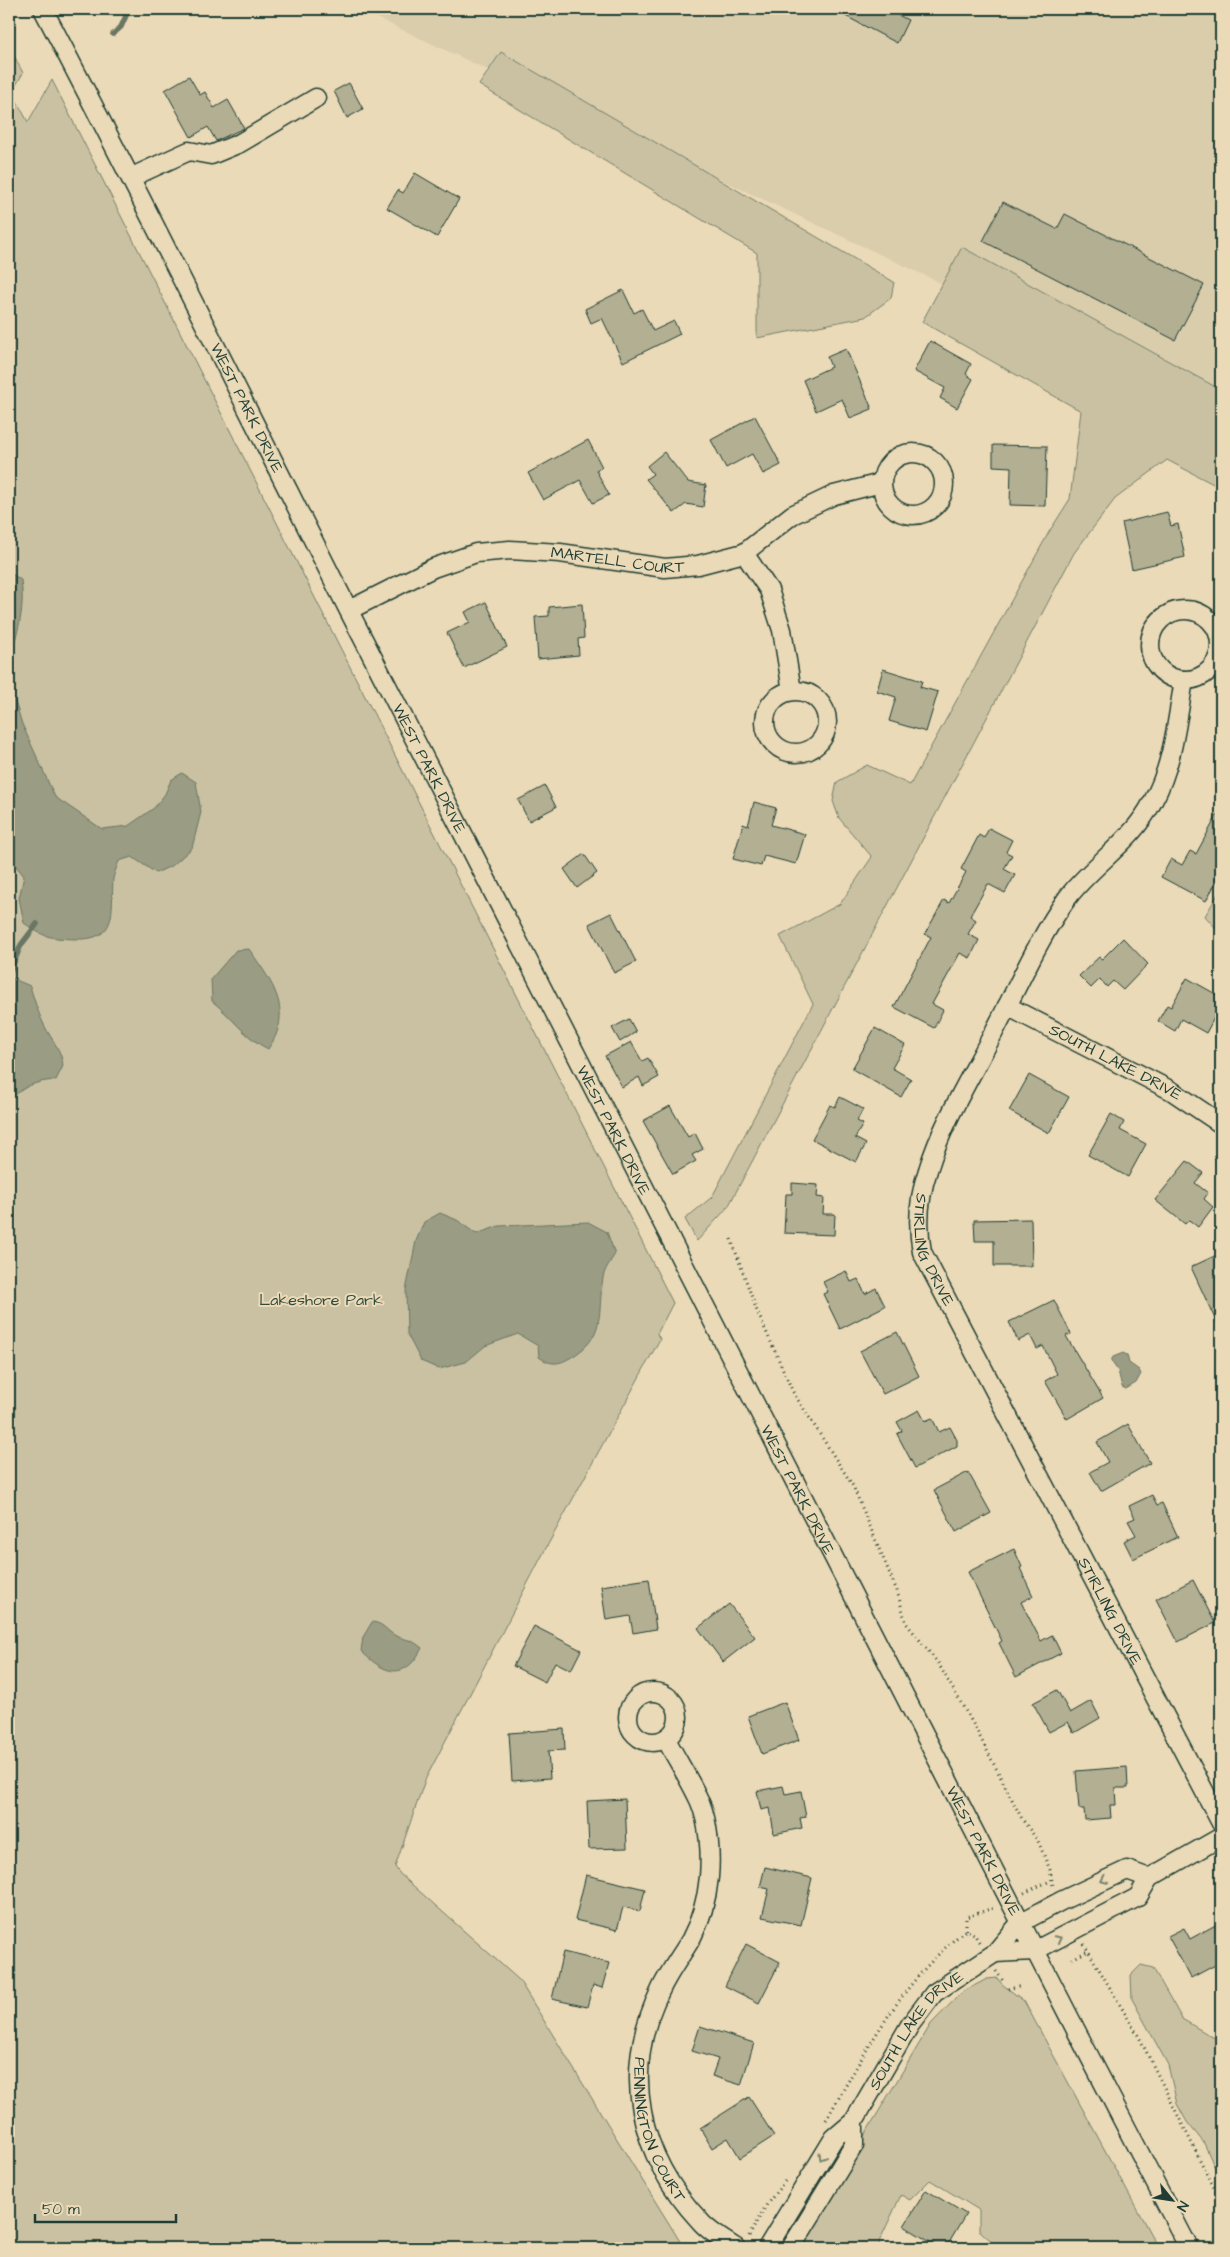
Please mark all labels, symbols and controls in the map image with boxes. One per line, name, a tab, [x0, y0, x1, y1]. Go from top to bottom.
street label: WEST PARK DRIVE	[205, 339, 289, 477]
street label: MARTELL COURT	[550, 541, 686, 579]
street label: WEST PARK DRIVE	[387, 700, 472, 838]
street label: SOUTH LAKE DRIVE	[1045, 1019, 1187, 1106]
street label: WEST PARK DRIVE	[571, 1062, 656, 1199]
street label: STIRLING DRIVE	[908, 1192, 960, 1310]
park label: Lakeshore Park	[259, 1289, 383, 1311]
street label: WEST PARK DRIVE	[755, 1421, 840, 1559]
street label: STIRLING DRIVE	[1073, 1553, 1148, 1669]
street label: WEST PARK DRIVE	[941, 1782, 1026, 1920]
one-way arrow	[1101, 1874, 1110, 1884]
one-way arrow	[1052, 1935, 1061, 1945]
street label: SOUTH LAKE DRIVE	[863, 1965, 968, 2094]
street label: PENNINGTON COURT	[628, 2056, 691, 2207]
one-way arrow	[819, 2152, 829, 2161]
north arrow	[1148, 2174, 1198, 2224]
scale bar	[35, 2192, 176, 2224]
text: N	[1171, 2197, 1193, 2215]
text: 50 m	[42, 2199, 80, 2220]

